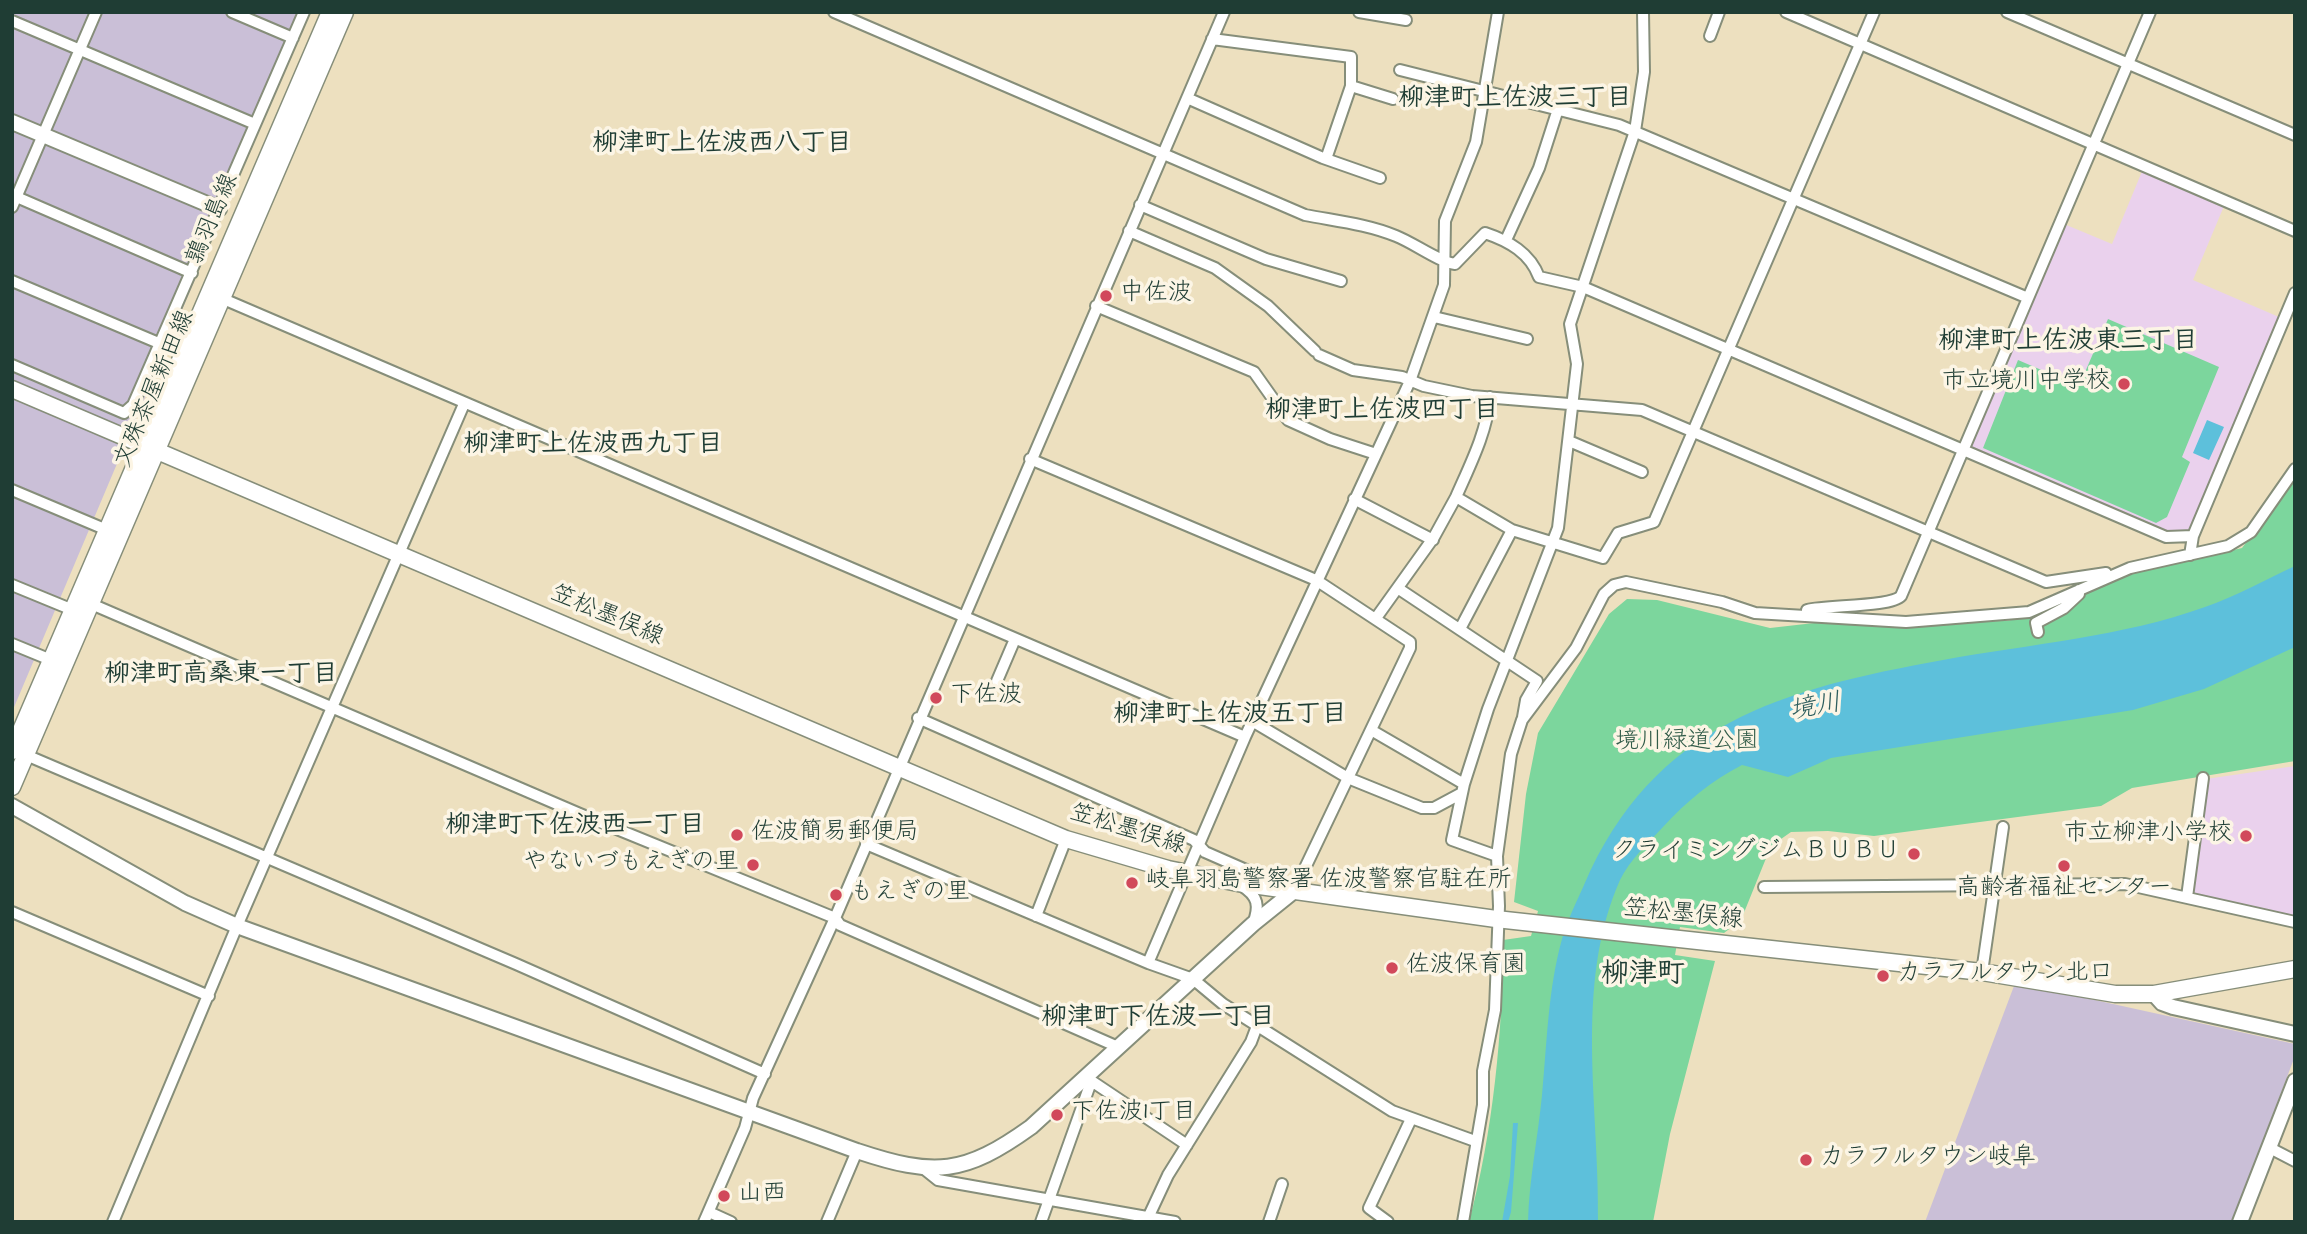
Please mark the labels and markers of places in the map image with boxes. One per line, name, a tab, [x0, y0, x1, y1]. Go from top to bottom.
place label: 中佐波	[1120, 282, 1192, 310]
marker: 中佐波	[1098, 288, 1114, 304]
place label: 市立境川中学校	[1942, 370, 2110, 398]
marker: 市立境川中学校	[2116, 376, 2132, 392]
place label: 下佐波	[950, 684, 1022, 712]
marker: 下佐波	[928, 690, 944, 706]
place label: 佐波簡易郵便局	[751, 821, 919, 849]
place label: 市立柳津小学校	[2064, 822, 2232, 850]
marker: 佐波簡易郵便局	[729, 827, 745, 843]
marker: 市立柳津小学校	[2238, 828, 2254, 844]
place label: クライミングジムＢＵＢＵ	[1612, 840, 1900, 868]
marker: クライミングジムＢＵＢＵ	[1906, 846, 1922, 862]
place label: やないづもえぎの里	[523, 851, 739, 879]
marker: やないづもえぎの里	[745, 857, 761, 873]
marker: 高齢者福祉センター	[2056, 858, 2072, 874]
place label: 岐阜羽島警察署 佐波警察官駐在所	[1146, 869, 1511, 897]
marker: 岐阜羽島警察署 佐波警察官駐在所	[1124, 875, 1140, 891]
place label: 高齢者福祉センター	[1956, 877, 2172, 905]
place label: もえぎの里	[850, 881, 970, 909]
marker: もえぎの里	[828, 887, 844, 903]
place label: 佐波保育園	[1406, 954, 1526, 982]
marker: 佐波保育園	[1384, 960, 1400, 976]
place label: カラフルタウン北口	[1897, 962, 2113, 990]
marker: カラフルタウン北口	[1875, 968, 1891, 984]
place label: 下佐波1丁目	[1071, 1101, 1196, 1129]
marker: 下佐波1丁目	[1049, 1107, 1065, 1123]
place label: カラフルタウン岐阜	[1820, 1146, 2036, 1174]
marker: カラフルタウン岐阜	[1798, 1152, 1814, 1168]
place label: 山西	[738, 1182, 786, 1210]
marker: 山西	[716, 1188, 732, 1204]

